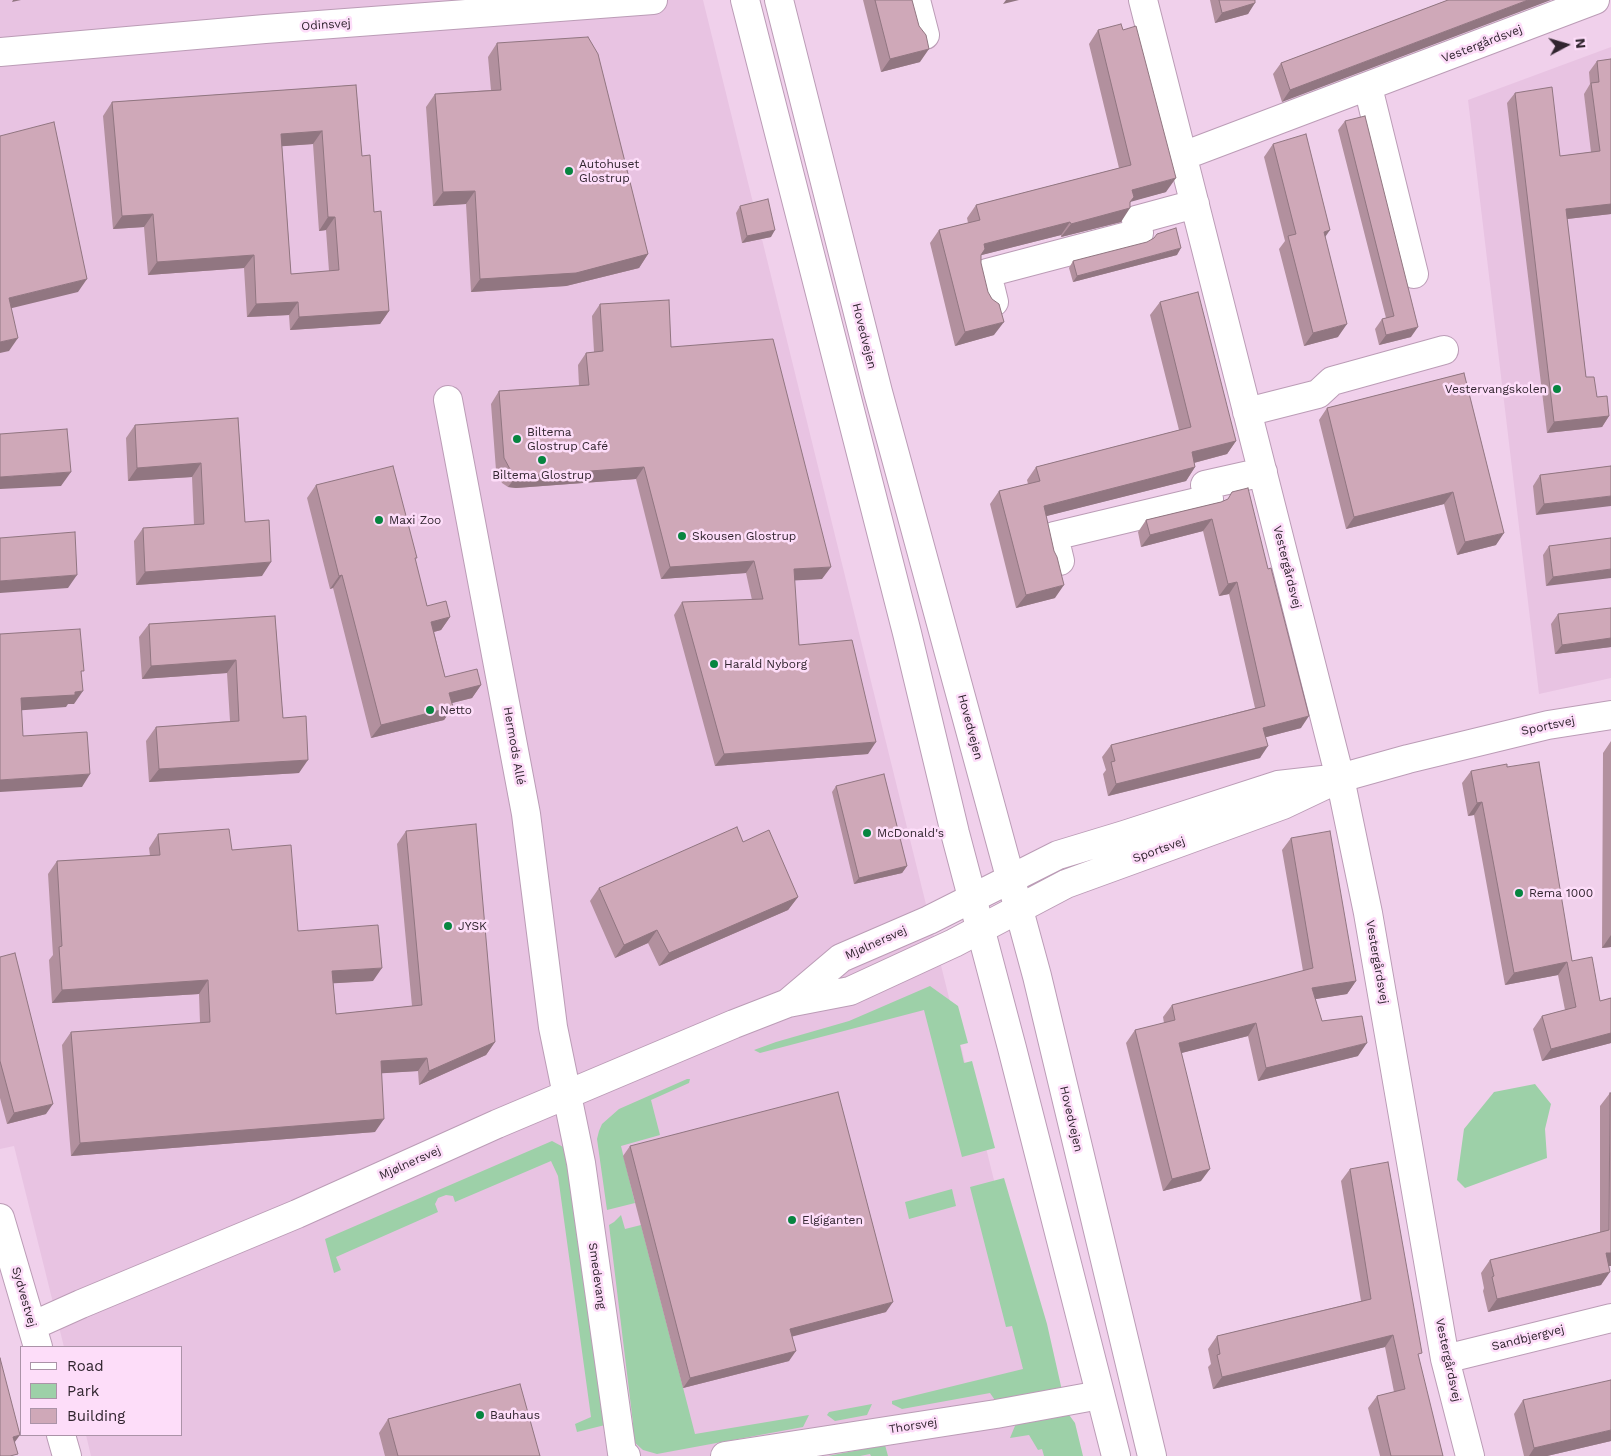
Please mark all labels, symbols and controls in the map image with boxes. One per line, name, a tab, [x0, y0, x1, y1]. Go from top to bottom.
street label: Odinsvej	[301, 16, 351, 34]
north arrow	[1541, 20, 1591, 70]
street label: Vestergårdsvej	[1440, 22, 1524, 66]
text: N	[1572, 37, 1589, 49]
place label: Autohuset Glostrup	[579, 157, 639, 185]
marker: Autohuset Glostrup	[563, 165, 575, 177]
street label: Hovedvejen	[849, 302, 879, 370]
place label: Vestervangskolen	[1445, 382, 1547, 396]
marker: Vestervangskolen	[1551, 383, 1563, 395]
place label: Biltema Glostrup Café	[527, 425, 608, 453]
marker: Biltema Glostrup Café	[511, 433, 523, 445]
marker: Biltema Glostrup	[536, 454, 548, 466]
place label: Biltema Glostrup	[492, 468, 592, 482]
place label: Maxi Zoo	[389, 513, 441, 527]
marker: Maxi Zoo	[373, 514, 385, 526]
street label: Vestergårdsvej	[1270, 524, 1304, 610]
place label: Skousen Glostrup	[692, 529, 796, 543]
marker: Skousen Glostrup	[676, 530, 688, 542]
place label: Harald Nyborg	[724, 657, 807, 671]
marker: Harald Nyborg	[708, 658, 720, 670]
street label: Hovedvejen	[954, 693, 986, 761]
place label: Netto	[440, 703, 472, 717]
marker: Netto	[424, 704, 436, 716]
street label: Hermods Allé	[500, 706, 528, 786]
street label: Sportsvej	[1520, 713, 1576, 739]
place label: McDonald's	[877, 826, 944, 840]
marker: McDonald's	[861, 827, 873, 839]
street label: Sportsvej	[1131, 834, 1187, 866]
place label: Rema 1000	[1529, 886, 1593, 900]
marker: Rema 1000	[1513, 887, 1525, 899]
place label: JYSK	[458, 919, 487, 933]
street label: Vestergårdsvej	[1363, 919, 1391, 1005]
marker: JYSK	[442, 920, 454, 932]
street label: Mjølnersvej	[843, 923, 909, 963]
street label: Hovedvejen	[1056, 1085, 1086, 1153]
street label: Mjølnersvej	[377, 1143, 443, 1183]
place label: Elgiganten	[802, 1213, 863, 1227]
marker: Elgiganten	[786, 1214, 798, 1226]
street label: Smedevang	[585, 1242, 609, 1310]
street label: Sydvestvej	[9, 1265, 39, 1329]
street label: Vestergårdsvej	[1432, 1317, 1464, 1403]
street label: Sandbjergvej	[1490, 1322, 1566, 1354]
legend	[20, 1346, 182, 1436]
text: Road	[67, 1357, 104, 1375]
text: Park	[67, 1382, 99, 1400]
text: Building	[67, 1407, 125, 1425]
place label: Bauhaus	[490, 1408, 540, 1422]
marker: Bauhaus	[474, 1409, 486, 1421]
street label: Thorsvej	[888, 1415, 938, 1437]

